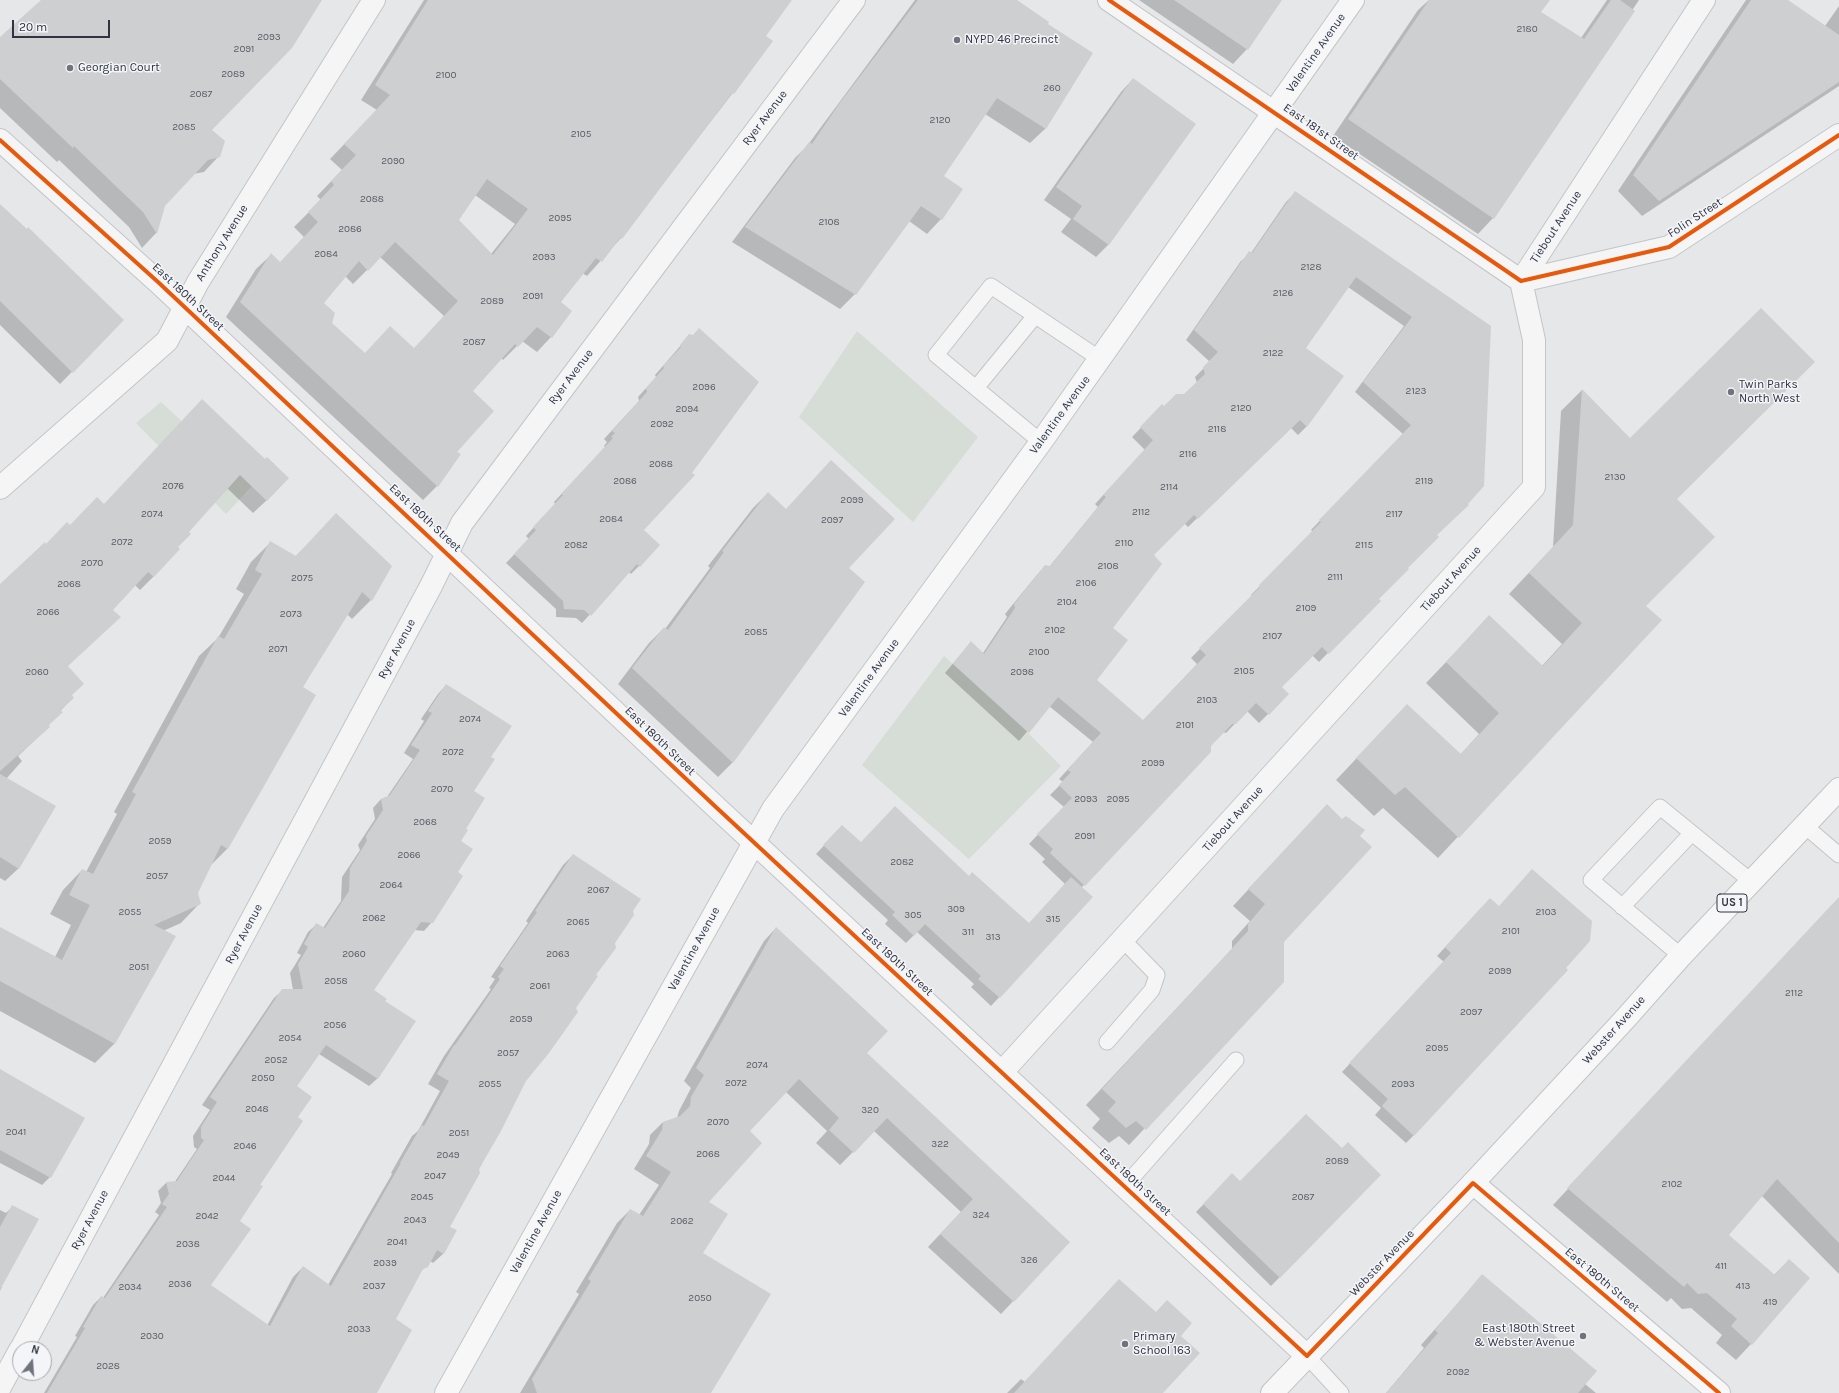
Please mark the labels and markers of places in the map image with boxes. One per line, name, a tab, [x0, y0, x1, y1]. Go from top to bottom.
place label: NYPD 46 Precinct	[965, 33, 1058, 47]
marker: NYPD 46 Precinct	[952, 35, 962, 45]
place label: Georgian Court	[78, 61, 160, 75]
marker: Georgian Court	[65, 63, 75, 73]
place label: Twin Parks North West	[1739, 378, 1800, 406]
marker: Twin Parks North West	[1726, 387, 1736, 397]
place label: East 180th Street & Webster Avenue	[1474, 1322, 1575, 1350]
place label: Primary School 163	[1133, 1330, 1191, 1358]
marker: East 180th Street & Webster Avenue	[1578, 1331, 1588, 1341]
marker: Primary School 163	[1120, 1339, 1130, 1349]

